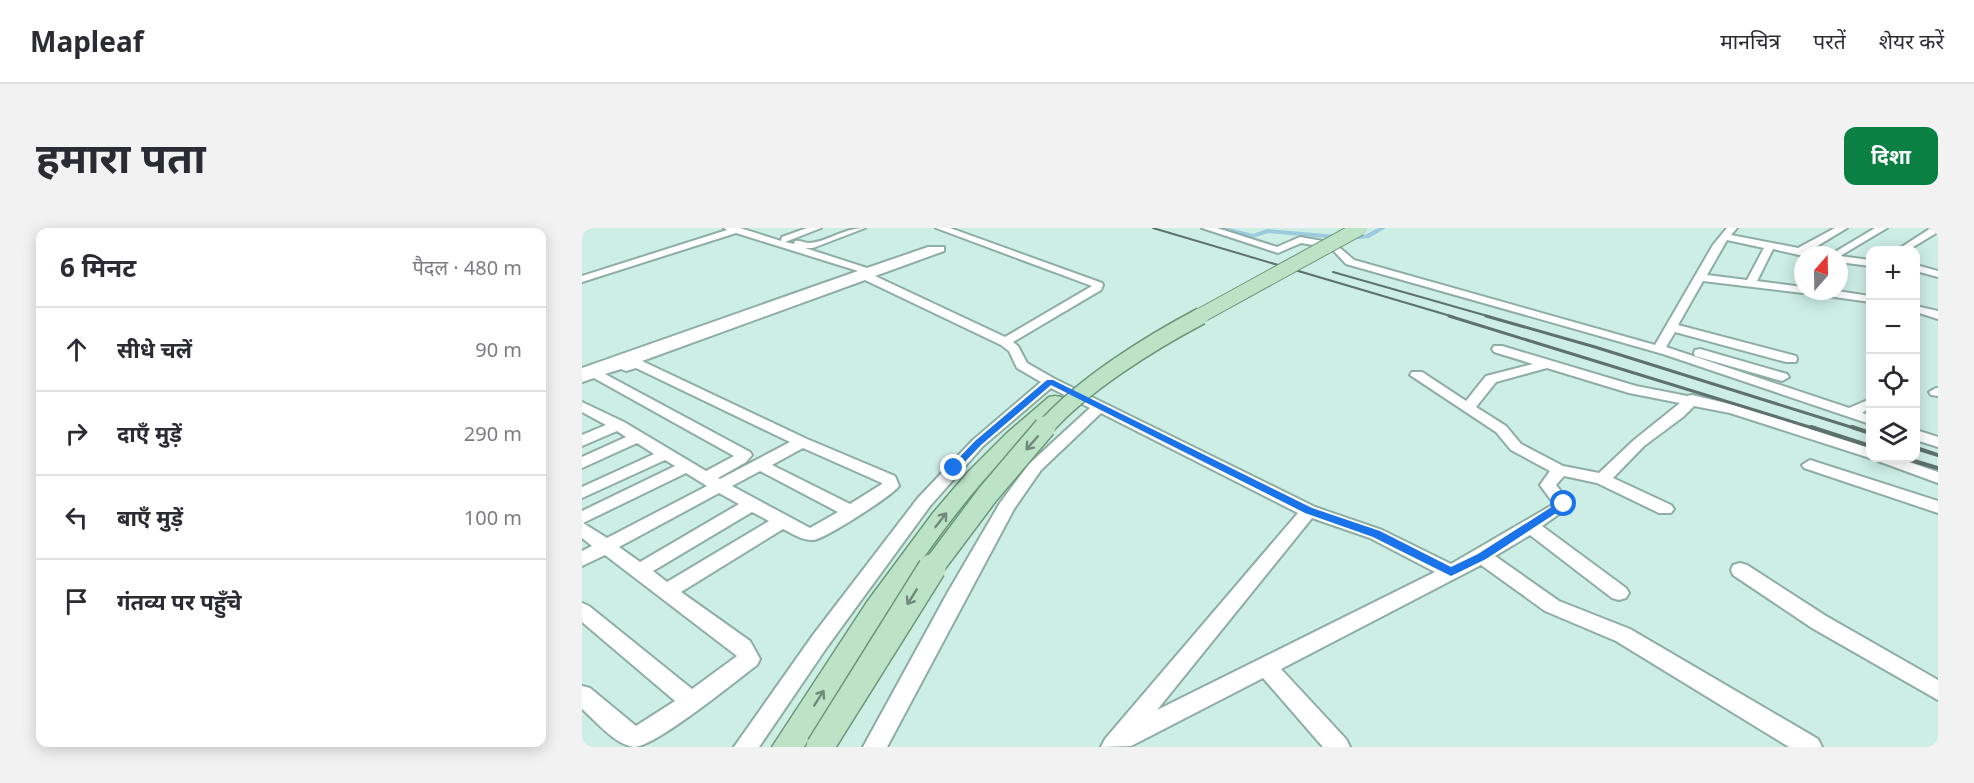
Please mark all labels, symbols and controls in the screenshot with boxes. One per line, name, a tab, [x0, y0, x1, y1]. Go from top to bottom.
text: Mapleaf	[30, 22, 144, 60]
text: मानचित्र	[1720, 27, 1780, 55]
text: परतें	[1813, 27, 1846, 55]
text: शेयर करें	[1879, 27, 1944, 55]
button: दिशा	[1844, 127, 1938, 185]
text: हमारा पता	[36, 128, 206, 185]
north arrow	[1794, 246, 1848, 300]
map controls	[1866, 246, 1920, 462]
button: +	[1866, 246, 1920, 300]
text: 6 मिनट	[60, 249, 136, 285]
text: पैदल · 480 m	[412, 254, 522, 281]
button: −	[1866, 300, 1920, 354]
icon: ahead	[60, 333, 93, 366]
text: सीधे चलें	[117, 334, 192, 364]
text: 90 m	[475, 336, 522, 363]
button: locate	[1866, 354, 1920, 408]
button: layers	[1866, 408, 1920, 462]
icon: right	[60, 417, 93, 450]
text: दाएँ मुड़ें	[117, 418, 182, 448]
text: 290 m	[464, 420, 522, 447]
one-way arrow	[1025, 435, 1039, 450]
route end	[940, 454, 966, 480]
route start	[1550, 490, 1576, 516]
icon: left	[60, 501, 93, 534]
text: बाएँ मुड़ें	[117, 502, 183, 532]
text: 100 m	[464, 504, 522, 531]
one-way arrow	[934, 512, 947, 528]
icon: arrive	[60, 585, 93, 618]
text: गंतव्य पर पहुँचे	[117, 586, 242, 616]
one-way arrow	[906, 588, 918, 605]
one-way arrow	[813, 690, 825, 707]

